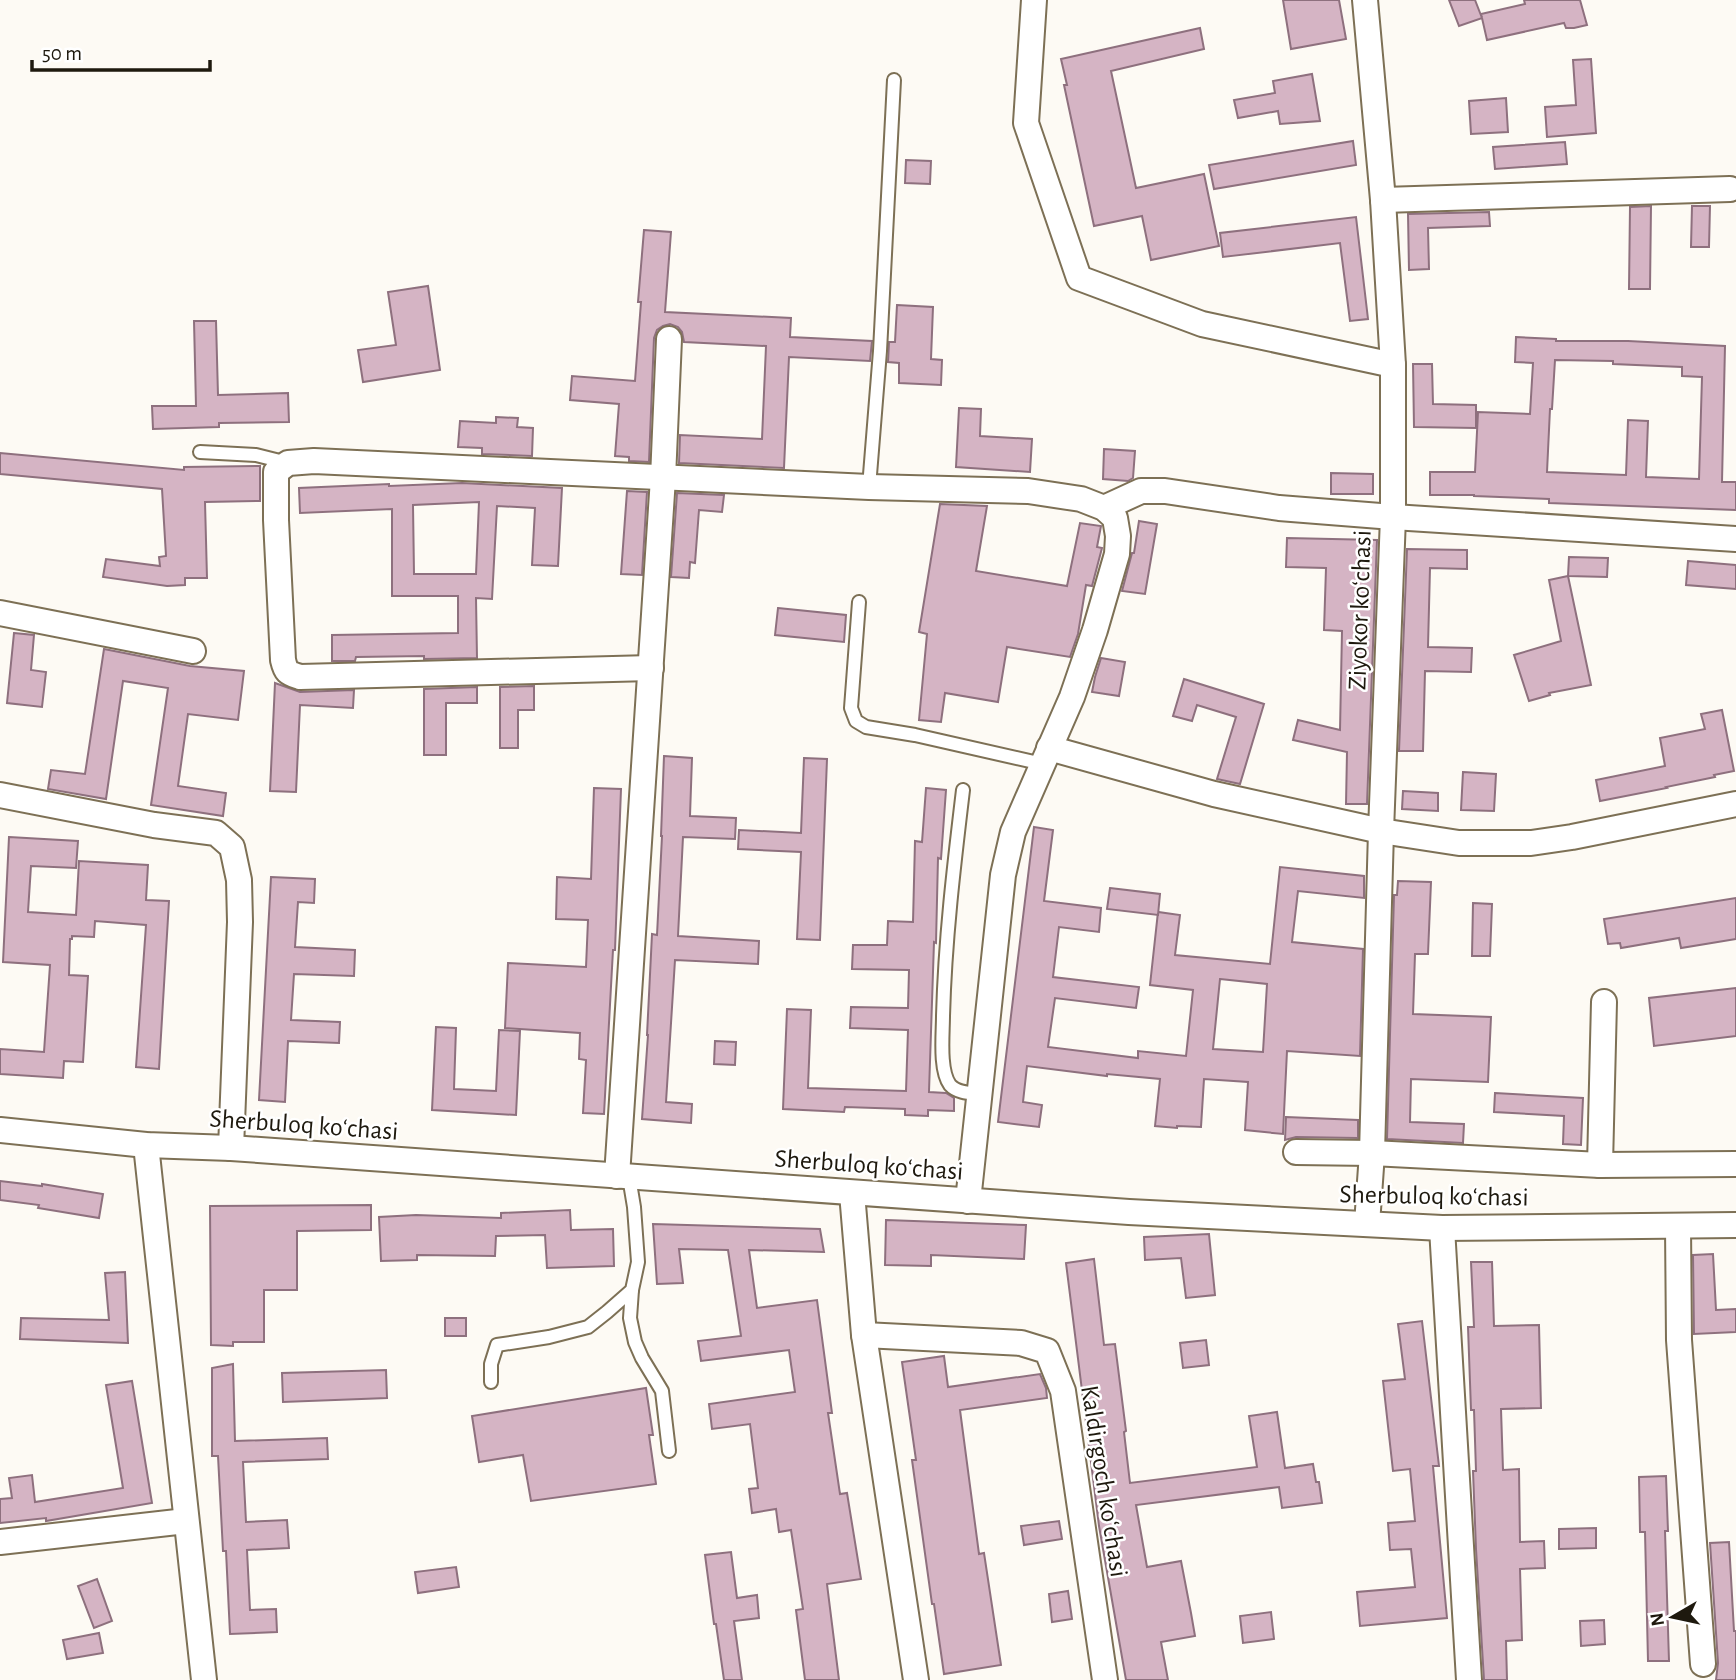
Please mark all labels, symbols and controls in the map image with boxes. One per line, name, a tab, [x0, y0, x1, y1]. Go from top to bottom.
scale bar	[32, 28, 210, 72]
text: 50 m	[42, 43, 82, 64]
street label: Ziyokor koʻchasi	[1344, 530, 1376, 691]
street label: Sherbuloq koʻchasi	[209, 1105, 399, 1145]
street label: Sherbuloq koʻchasi	[774, 1145, 964, 1185]
street label: Sherbuloq koʻchasi	[1339, 1181, 1529, 1211]
street label: Kaldirgoch koʻchasi	[1076, 1383, 1132, 1579]
north arrow	[1638, 1582, 1708, 1652]
text: N	[1647, 1611, 1668, 1627]

